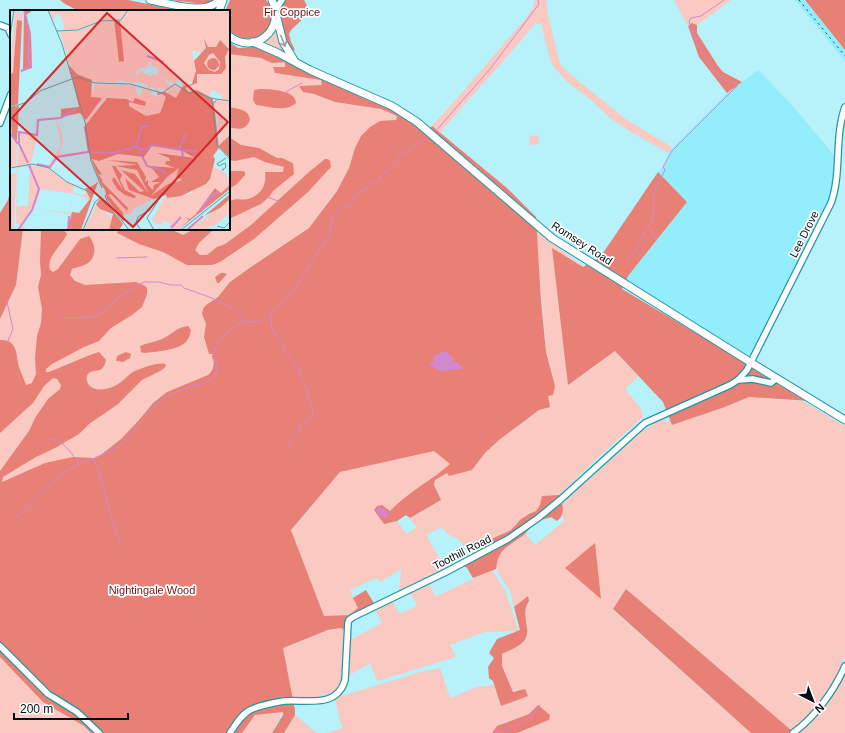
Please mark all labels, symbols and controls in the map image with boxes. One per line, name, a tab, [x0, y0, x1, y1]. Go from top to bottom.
park label: Fir Coppice	[264, 6, 320, 18]
inset map	[10, 10, 230, 230]
one-way arrow	[279, 34, 287, 46]
street label: Lee Drove	[787, 209, 821, 259]
street label: Romsey Road	[550, 219, 614, 267]
street label: Toothill Road	[431, 532, 493, 572]
park label: Nightingale Wood	[109, 584, 195, 596]
north arrow	[793, 681, 833, 721]
scale bar	[14, 695, 128, 721]
text: N	[813, 701, 827, 716]
text: 200 m	[20, 702, 53, 716]

